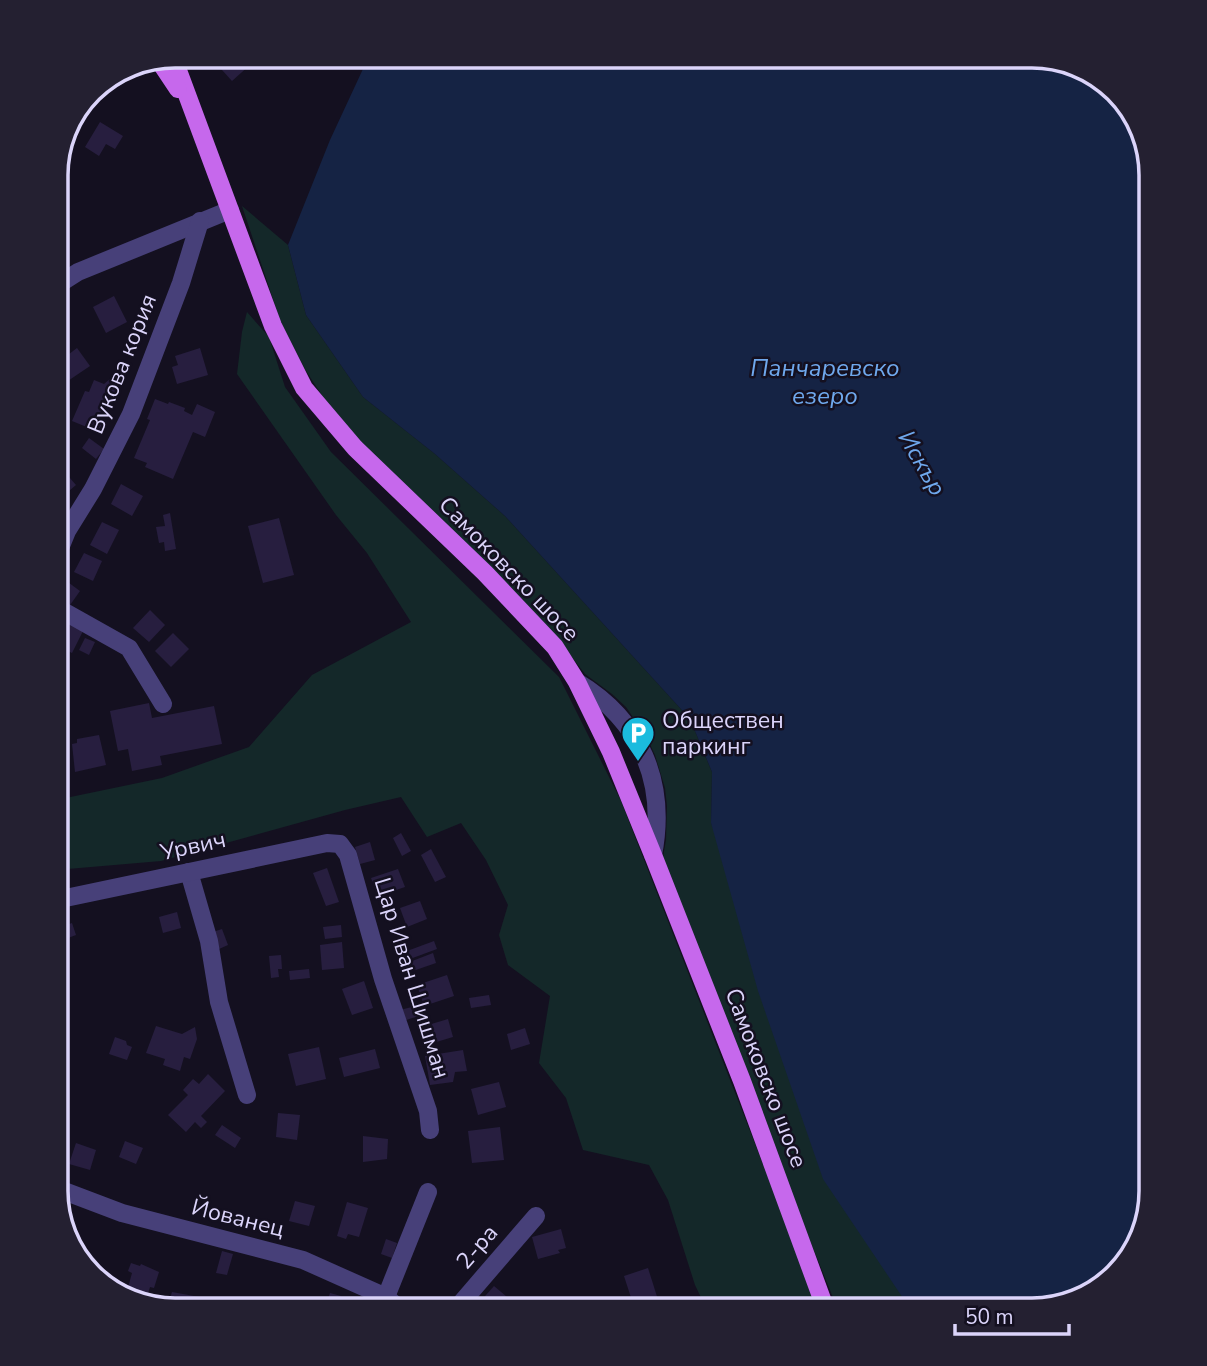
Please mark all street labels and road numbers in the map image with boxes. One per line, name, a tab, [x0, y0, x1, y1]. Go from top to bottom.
street label: Вукова кория	[80, 289, 164, 439]
street label: Самоковско шосе	[432, 490, 586, 648]
street label: Урвич	[157, 824, 229, 868]
street label: Цар Иван Шишман	[367, 874, 457, 1082]
street label: Самоковско шосе	[717, 984, 815, 1172]
street label: Йованец	[188, 1191, 288, 1245]
street label: 2-ра	[449, 1218, 505, 1276]

